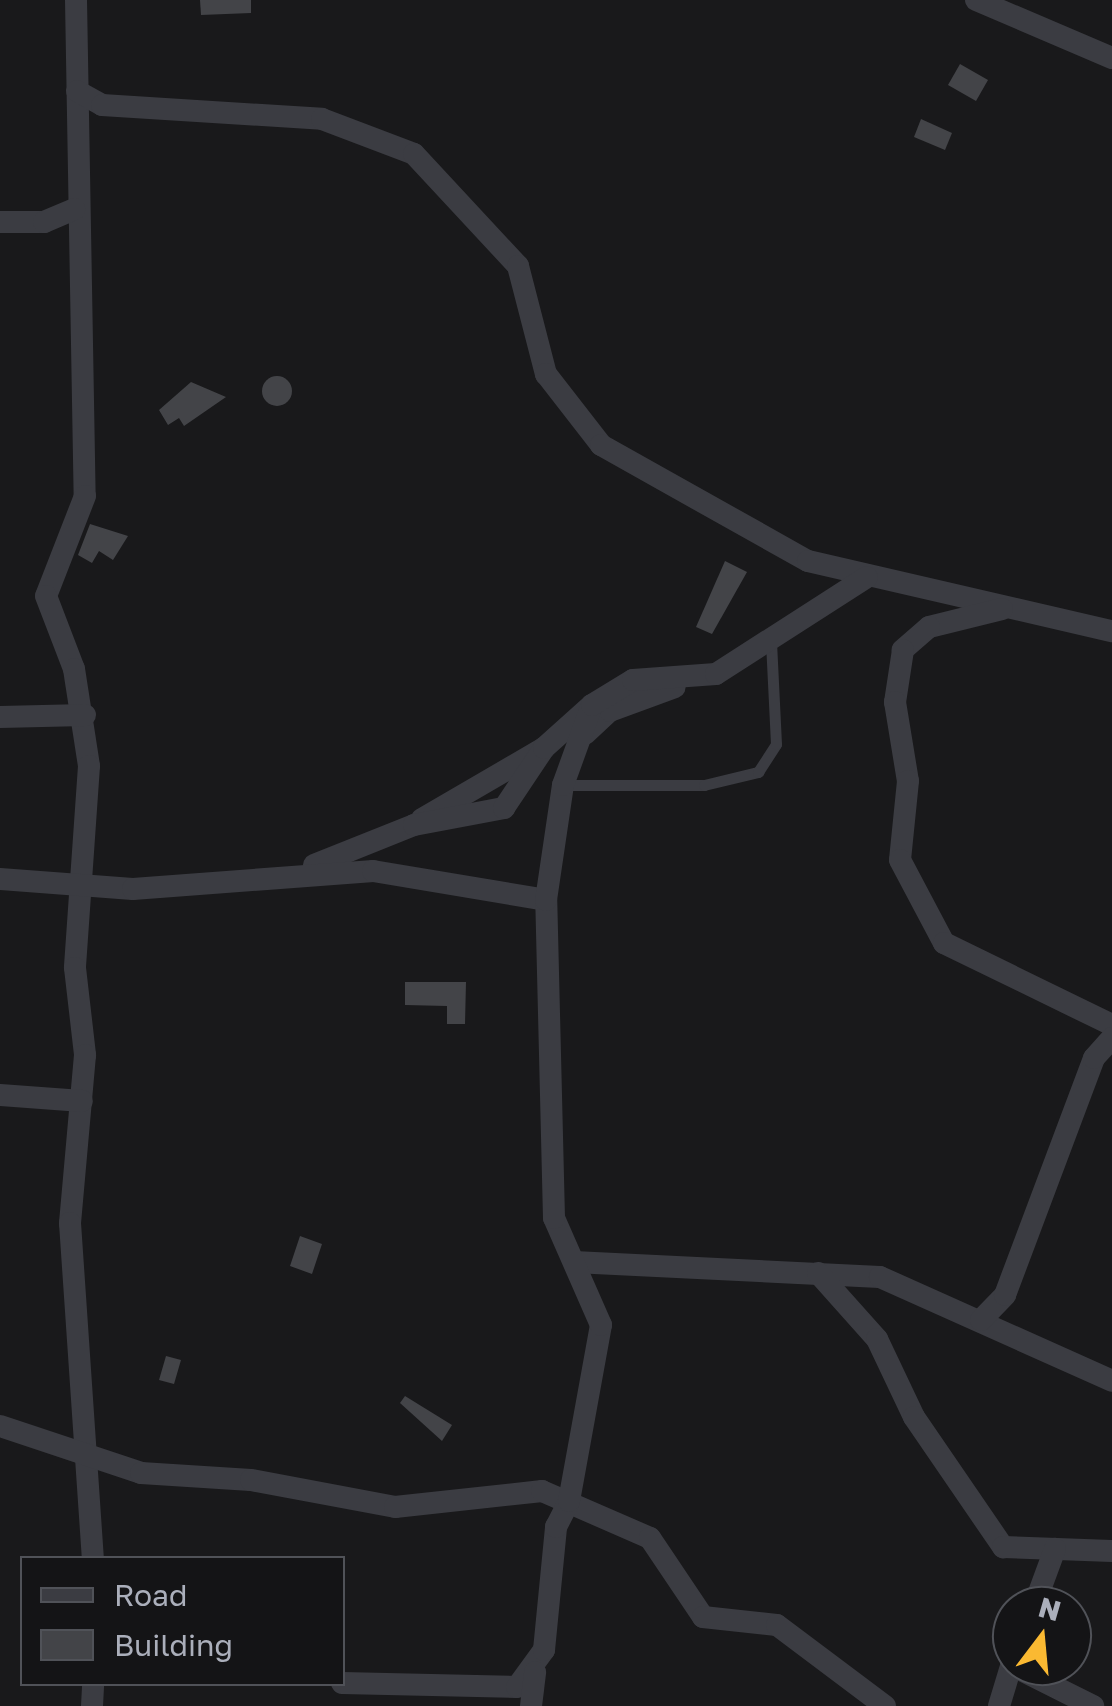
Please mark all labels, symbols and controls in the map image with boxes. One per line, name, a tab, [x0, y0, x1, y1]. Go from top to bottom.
legend	[20, 1556, 345, 1686]
text: Road	[114, 1577, 188, 1613]
north arrow	[992, 1586, 1092, 1686]
text: N	[1035, 1590, 1065, 1627]
text: Building	[114, 1627, 233, 1663]

